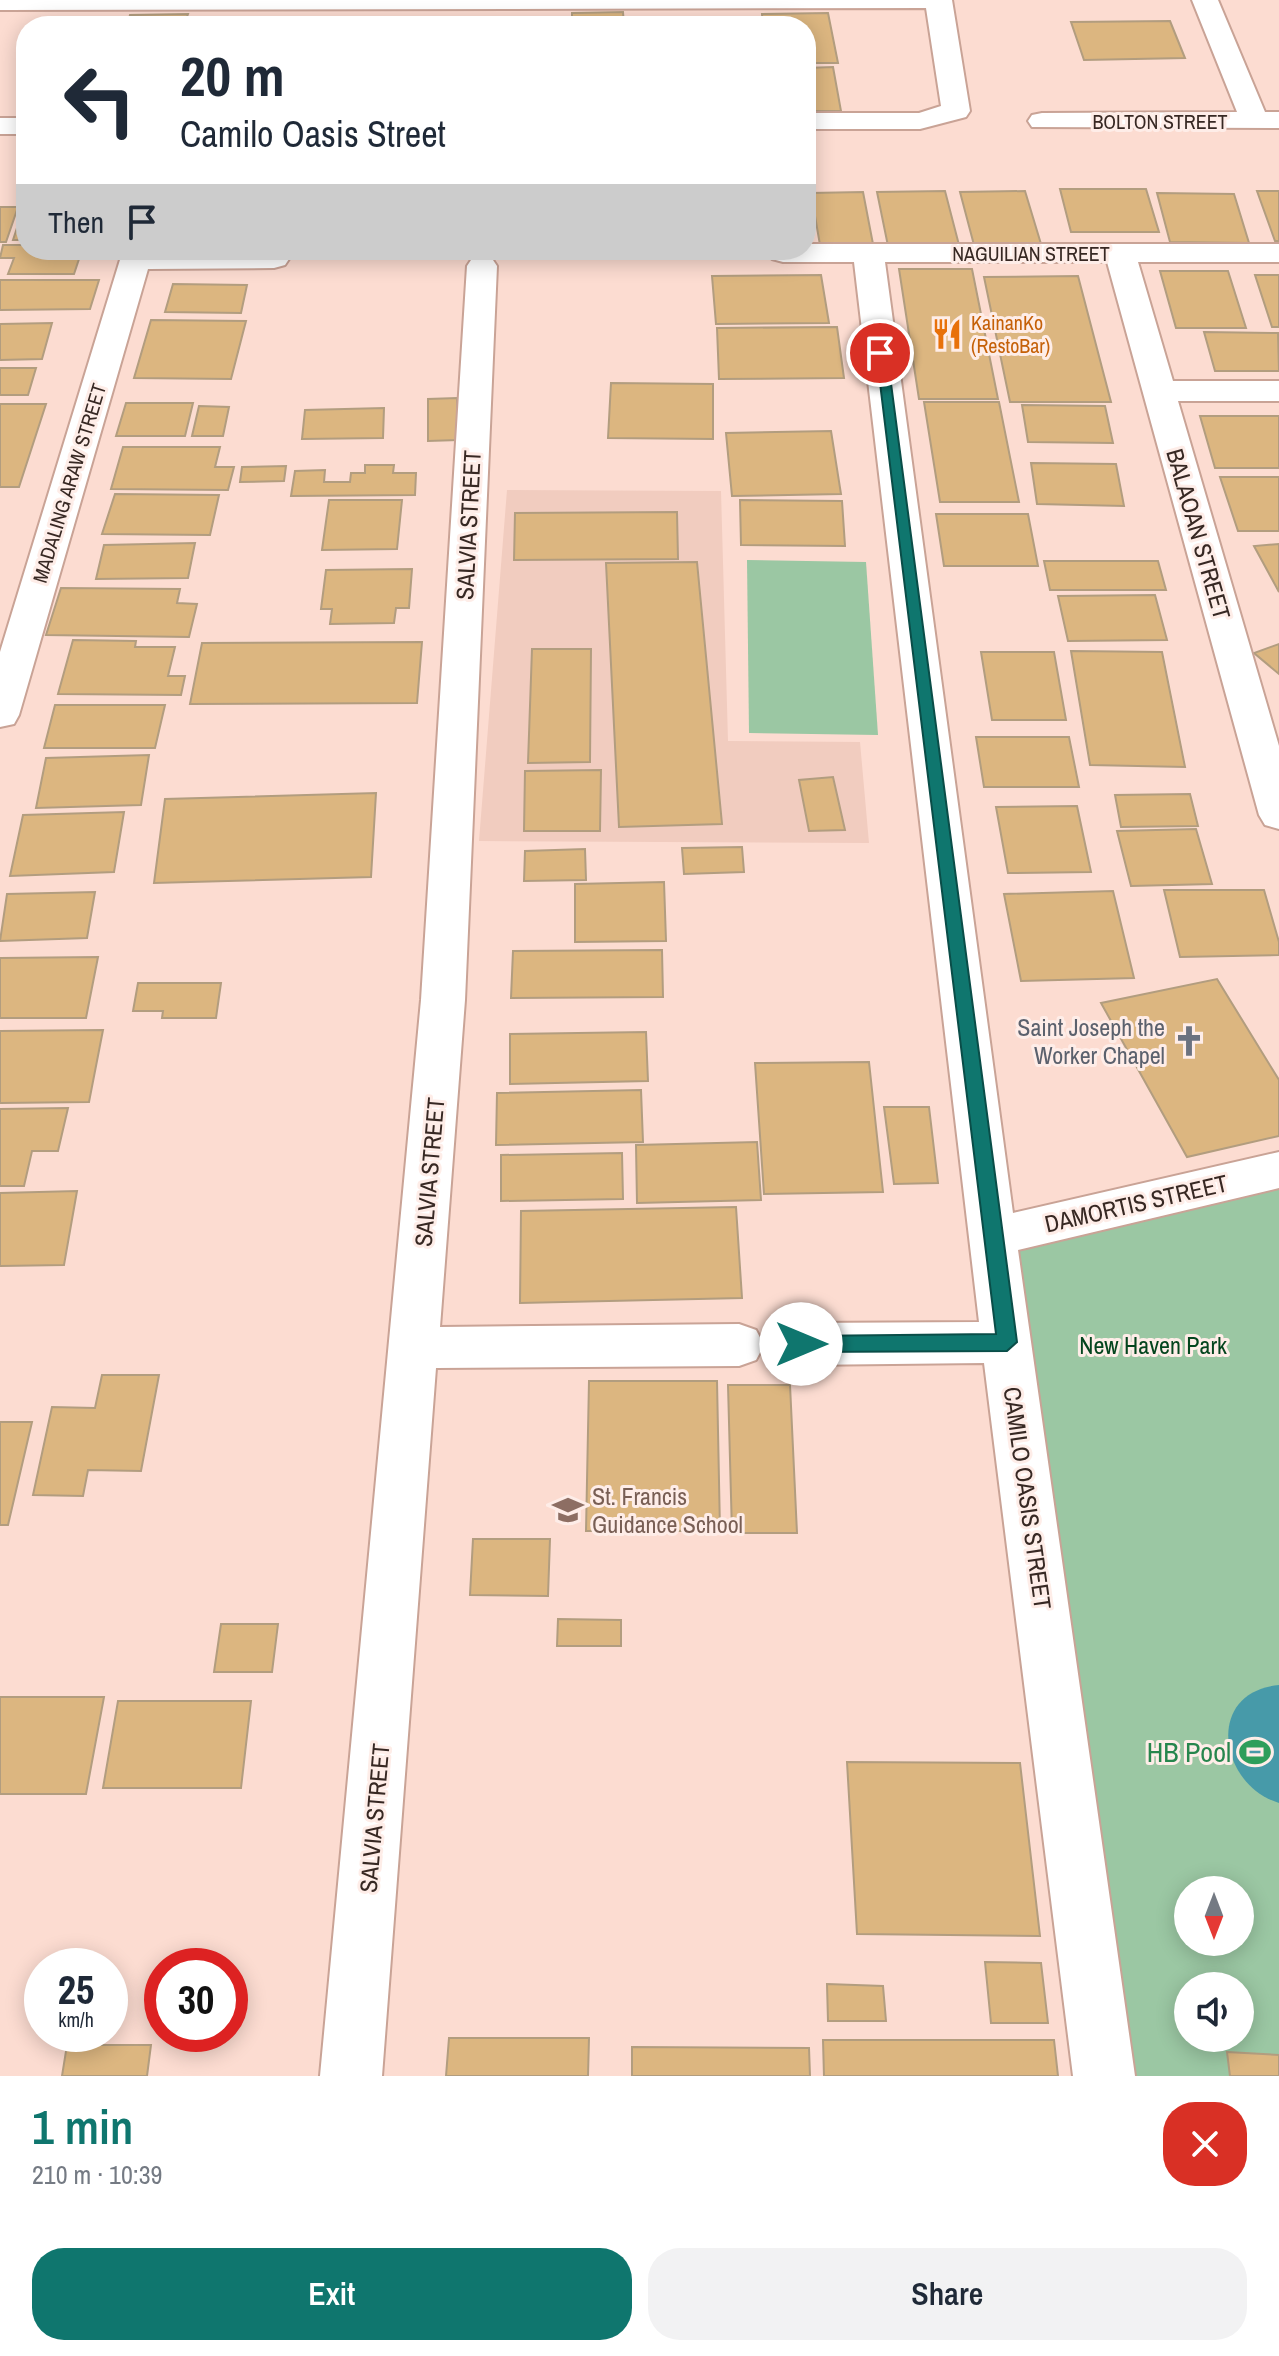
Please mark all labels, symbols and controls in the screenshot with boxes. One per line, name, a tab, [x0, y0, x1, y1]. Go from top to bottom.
text: 20 m	[180, 38, 285, 113]
icon: left	[48, 48, 152, 152]
street label: BOLTON STREET	[1092, 108, 1228, 135]
text: Camilo Oasis Street	[180, 110, 446, 158]
icon: arrive	[120, 200, 164, 244]
text: Then	[48, 202, 104, 242]
street label: NAGUILIAN STREET	[952, 240, 1110, 267]
place label: KainanKo (RestoBar)	[971, 309, 1050, 359]
restaurant icon: KainanKo (RestoBar)	[930, 317, 964, 351]
pin	[846, 319, 914, 387]
icon: arrive	[858, 331, 902, 375]
street label: MADALING ARAW STREET	[26, 380, 112, 586]
street label: BALAOAN STREET	[1159, 445, 1239, 623]
street label: SALVIA STREET	[448, 449, 488, 601]
place label: Saint Joseph the Worker Chapel	[1017, 1011, 1165, 1071]
church icon: Saint Joseph the Worker Chapel	[1172, 1024, 1206, 1058]
street label: SALVIA STREET	[407, 1096, 451, 1248]
street label: DAMORTIS STREET	[1041, 1166, 1231, 1240]
position arrow	[759, 1302, 843, 1386]
park label: New Haven Park	[1079, 1329, 1227, 1361]
street label: CAMILO OASIS STREET	[997, 1385, 1059, 1611]
place label: St. Francis Guidance School	[592, 1480, 743, 1540]
school or university icon: St. Francis Guidance School	[551, 1493, 585, 1527]
place label: HB Pool	[1147, 1733, 1231, 1771]
sports icon: HB Pool	[1238, 1735, 1272, 1769]
street label: SALVIA STREET	[352, 1742, 396, 1894]
north arrow	[1174, 1876, 1254, 1956]
map controls	[1174, 1876, 1254, 2052]
speed limit sign: 30	[144, 1948, 248, 2052]
text: 25	[58, 1963, 94, 2016]
button: sound	[1174, 1972, 1254, 2052]
text: km/h	[58, 2006, 94, 2033]
text: 1 min	[32, 2094, 133, 2159]
button: close	[1163, 2102, 1247, 2186]
text: 210 m · 10:39	[32, 2157, 162, 2192]
button: Exit	[32, 2248, 632, 2340]
button: Share	[648, 2248, 1247, 2340]

